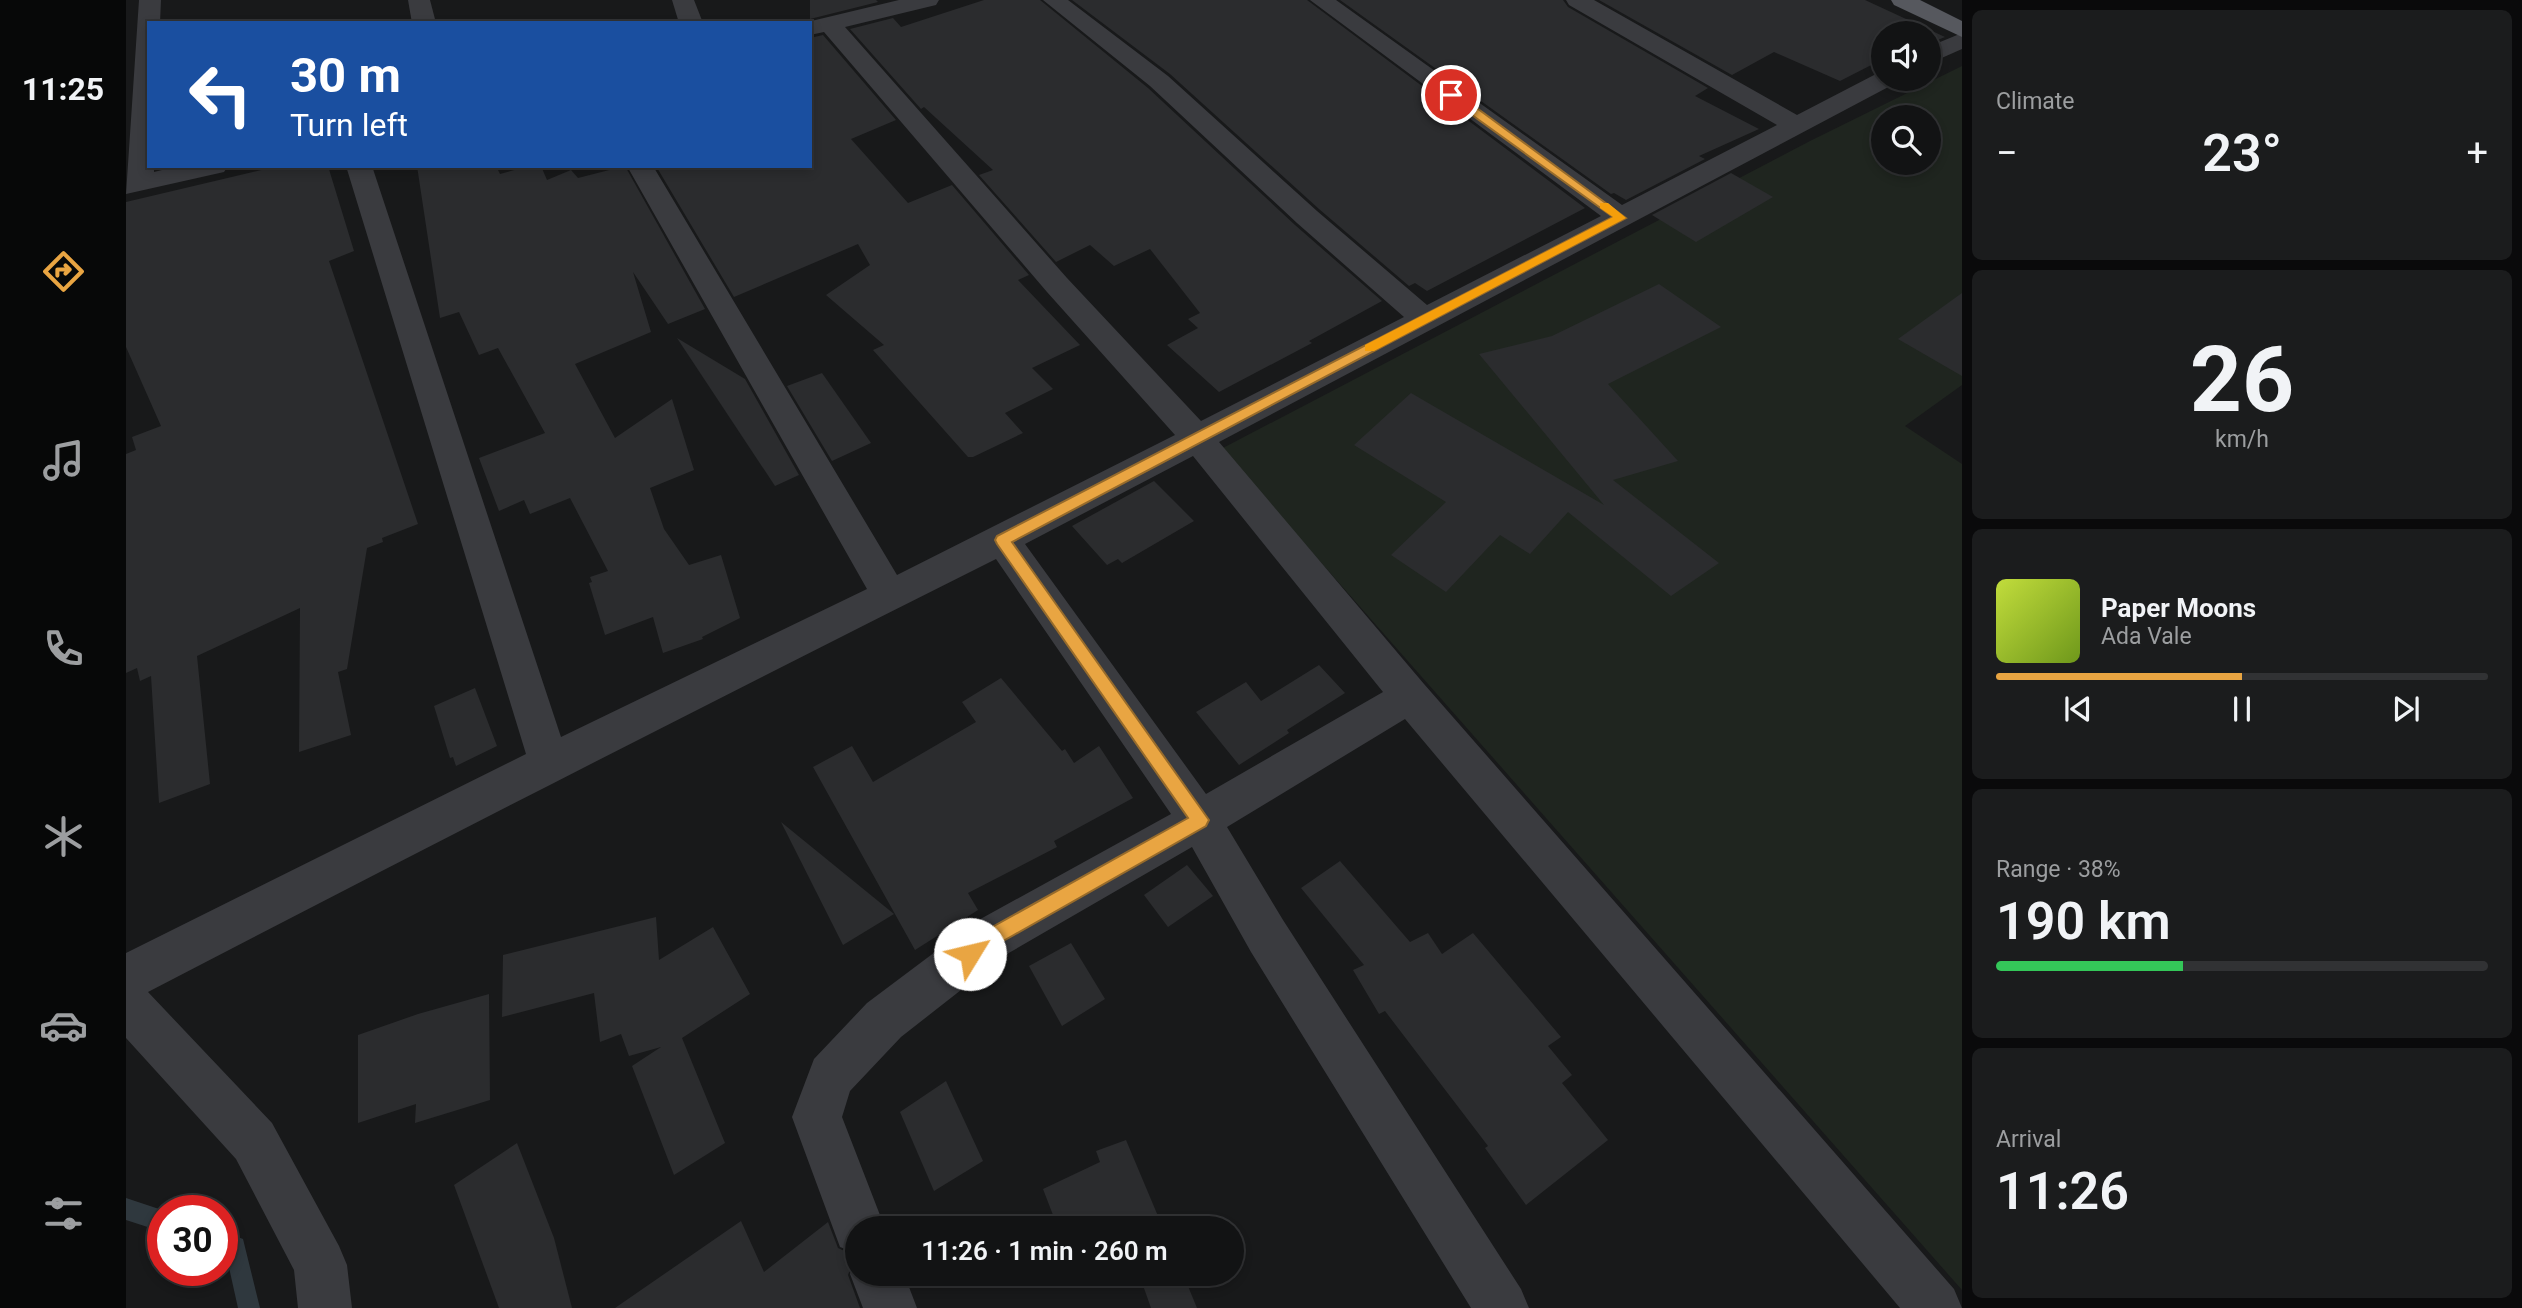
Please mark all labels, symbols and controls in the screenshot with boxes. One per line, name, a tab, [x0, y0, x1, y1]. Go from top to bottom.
map controls	[1871, 21, 1941, 175]
button: sound	[1871, 21, 1941, 91]
text: 30 m	[290, 47, 401, 104]
icon: left	[175, 49, 266, 140]
pin	[1421, 65, 1481, 125]
text: 11:25	[22, 70, 104, 108]
icon: arrive	[1432, 76, 1470, 114]
text: Climate	[1996, 88, 2075, 115]
button: search	[1871, 105, 1941, 175]
text: Turn left	[290, 106, 408, 144]
text: 23°	[2202, 123, 2282, 184]
text: −	[1996, 131, 2018, 175]
text: +	[2466, 131, 2488, 175]
icon: directions	[39, 247, 88, 296]
text: 26	[2190, 327, 2294, 433]
text: km/h	[2215, 426, 2269, 453]
icon: music	[39, 436, 88, 485]
text: Paper Moons	[2101, 593, 2256, 623]
text: Ada Vale	[2101, 623, 2192, 650]
icon: phone	[39, 624, 88, 673]
icon: previous	[2059, 690, 2097, 728]
icon: pause	[2223, 690, 2261, 728]
icon: next	[2387, 690, 2425, 728]
icon: climate	[39, 812, 88, 861]
text: Range · 38%	[1996, 856, 2121, 883]
text: 190 km	[1996, 891, 2171, 952]
position arrow	[933, 917, 1007, 991]
icon: car	[39, 1001, 88, 1050]
text: Arrival	[1996, 1126, 2061, 1153]
text: 11:26	[1996, 1161, 2129, 1222]
icon: filters	[39, 1189, 88, 1238]
speed limit sign: 30	[147, 1195, 238, 1286]
text: 11:26 · 1 min · 260 m	[921, 1236, 1168, 1266]

